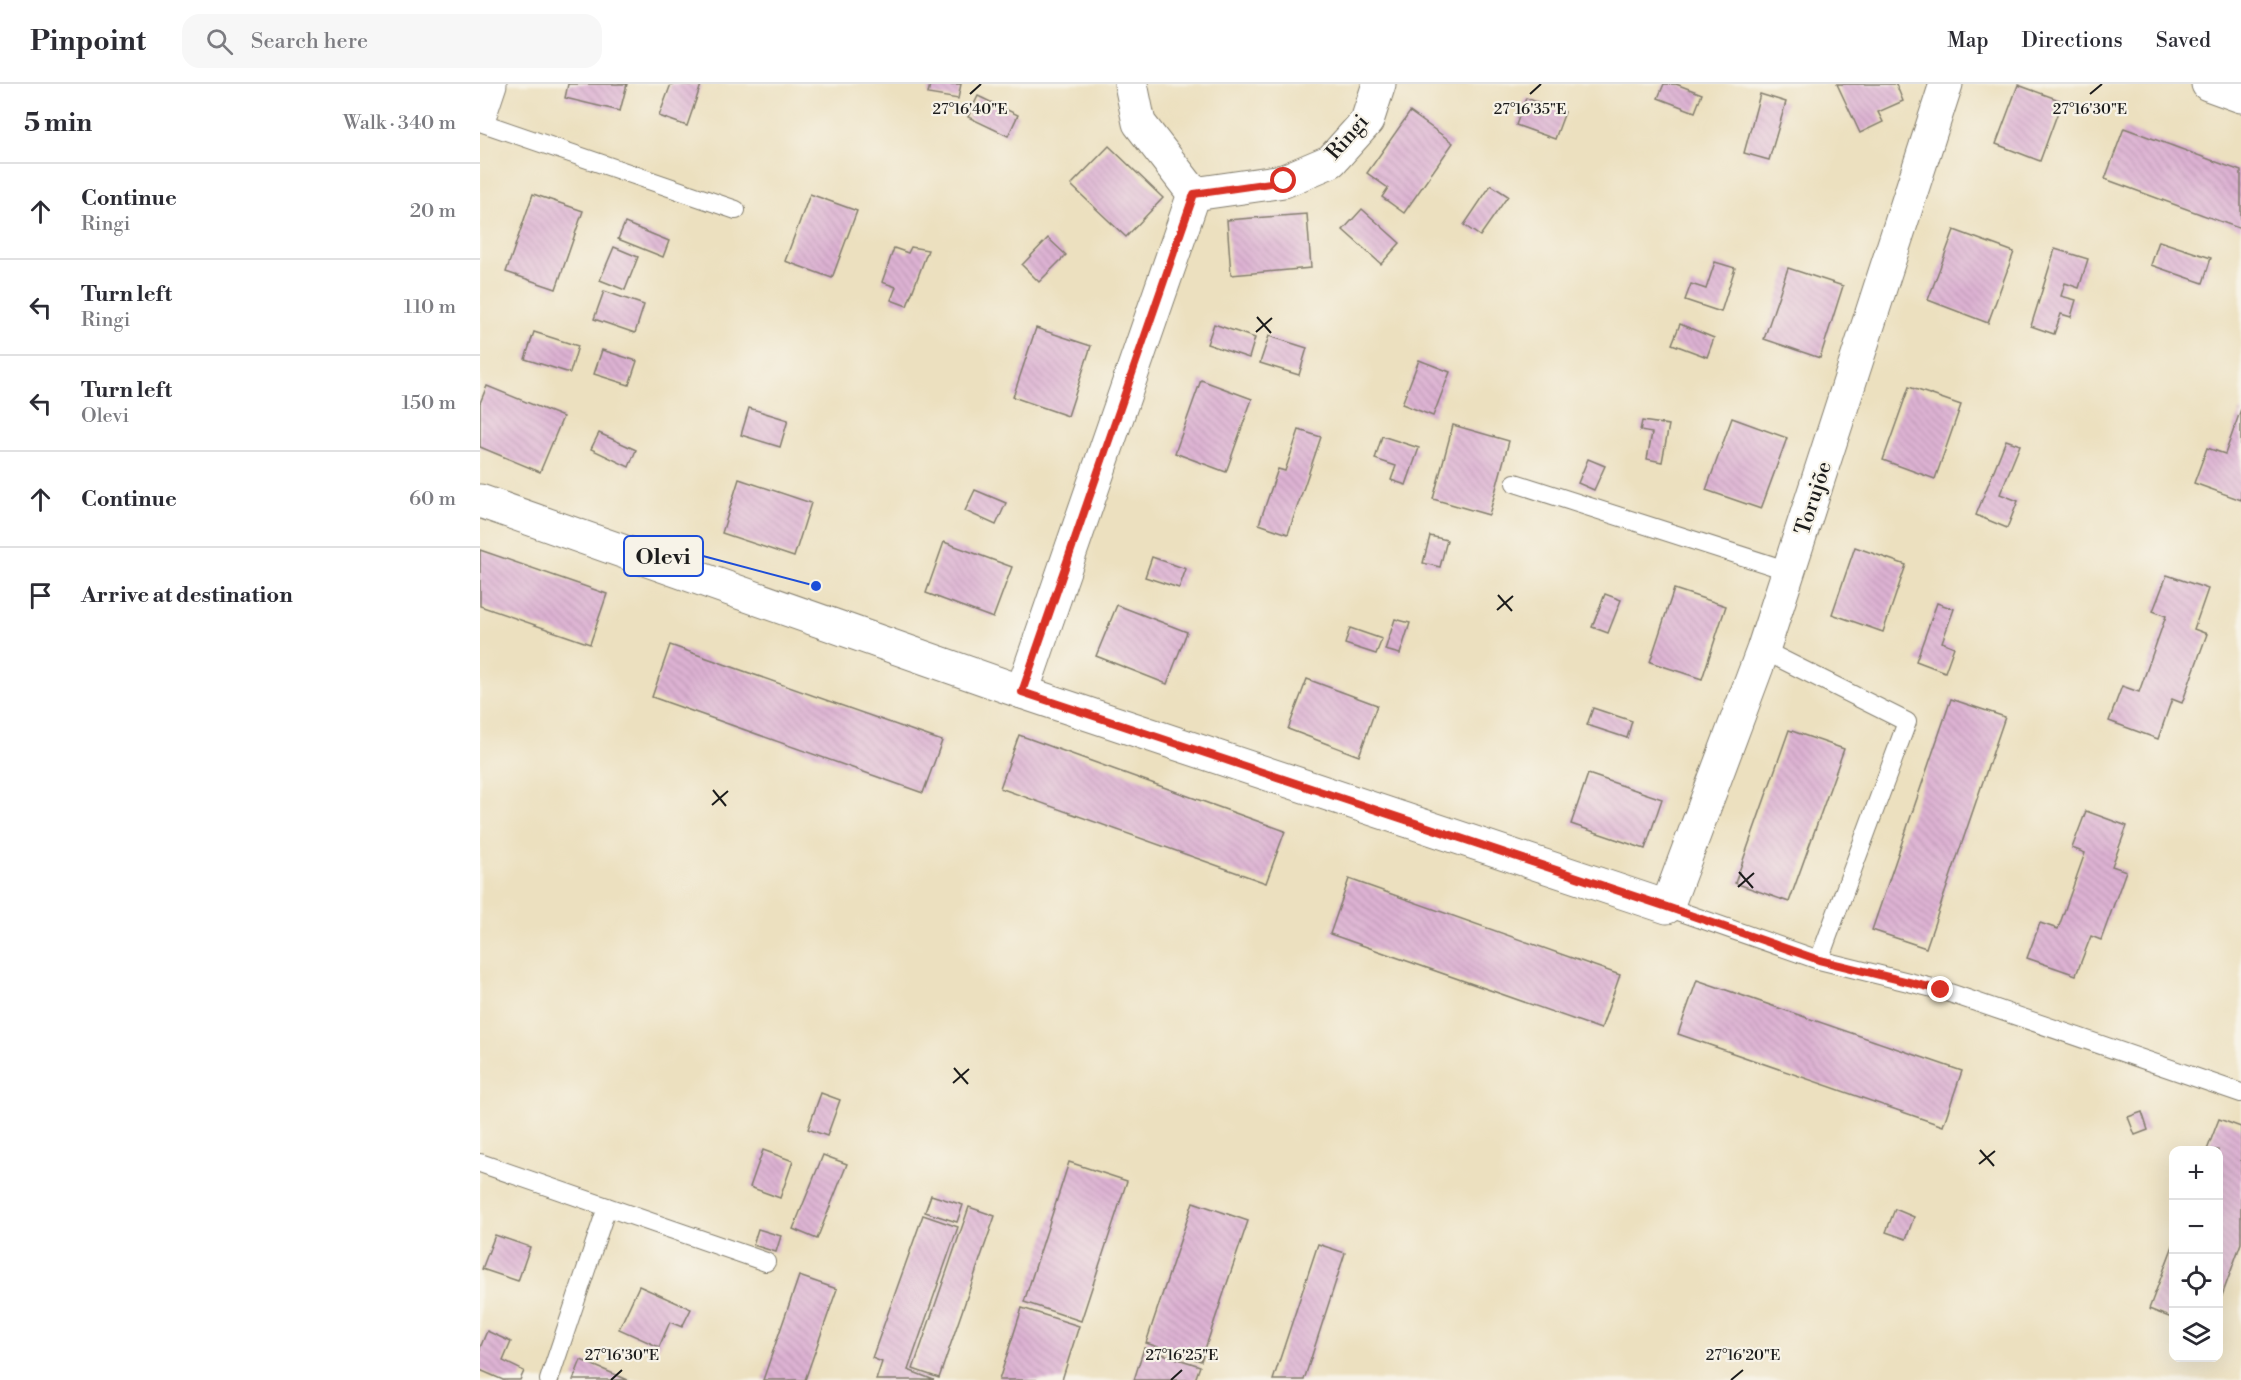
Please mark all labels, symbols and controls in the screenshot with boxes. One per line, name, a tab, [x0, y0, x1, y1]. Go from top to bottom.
search box	[182, 14, 602, 68]
text: Pinpoint	[30, 24, 146, 59]
icon: search	[203, 25, 236, 58]
text: Search here	[251, 28, 368, 55]
text: Map	[1947, 28, 1989, 54]
text: Directions	[2022, 28, 2123, 54]
text: Saved	[2156, 28, 2211, 54]
text: 27°16'40"E	[932, 100, 1008, 119]
text: 27°16'35"E	[1494, 100, 1566, 119]
text: 27°16'30"E	[2053, 100, 2127, 119]
text: 5 min	[24, 107, 92, 139]
street label: Ringi	[1321, 110, 1375, 166]
text: Walk · 340 m	[343, 111, 456, 136]
route start	[1270, 167, 1296, 193]
text: Continue	[81, 185, 177, 212]
icon: ahead	[24, 195, 57, 228]
text: 20 m	[410, 199, 456, 224]
text: Ringi	[81, 212, 130, 237]
text: Turn left	[81, 281, 172, 308]
icon: left	[24, 291, 57, 324]
text: 110 m	[404, 295, 456, 320]
text: Ringi	[81, 308, 130, 333]
text: Turn left	[81, 377, 172, 404]
icon: left	[24, 387, 57, 420]
text: 150 m	[401, 391, 456, 416]
text: Olevi	[81, 404, 129, 429]
street label: Torujõe	[1790, 458, 1838, 538]
icon: ahead	[24, 483, 57, 516]
text: Continue	[81, 486, 177, 513]
text: 60 m	[409, 487, 456, 512]
callout: Olevi	[624, 536, 703, 576]
text: Olevi	[636, 544, 690, 571]
icon: arrive	[24, 579, 57, 612]
text: Arrive at destination	[81, 582, 293, 609]
route end	[1927, 976, 1953, 1002]
map controls	[2169, 1146, 2223, 1362]
button: +	[2169, 1146, 2223, 1200]
button: −	[2169, 1200, 2223, 1254]
button: locate	[2169, 1254, 2223, 1308]
button: layers	[2169, 1308, 2223, 1362]
text: 27°16'30"E	[585, 1346, 659, 1365]
text: 27°16'25"E	[1146, 1346, 1218, 1365]
text: 27°16'20"E	[1706, 1346, 1780, 1365]

